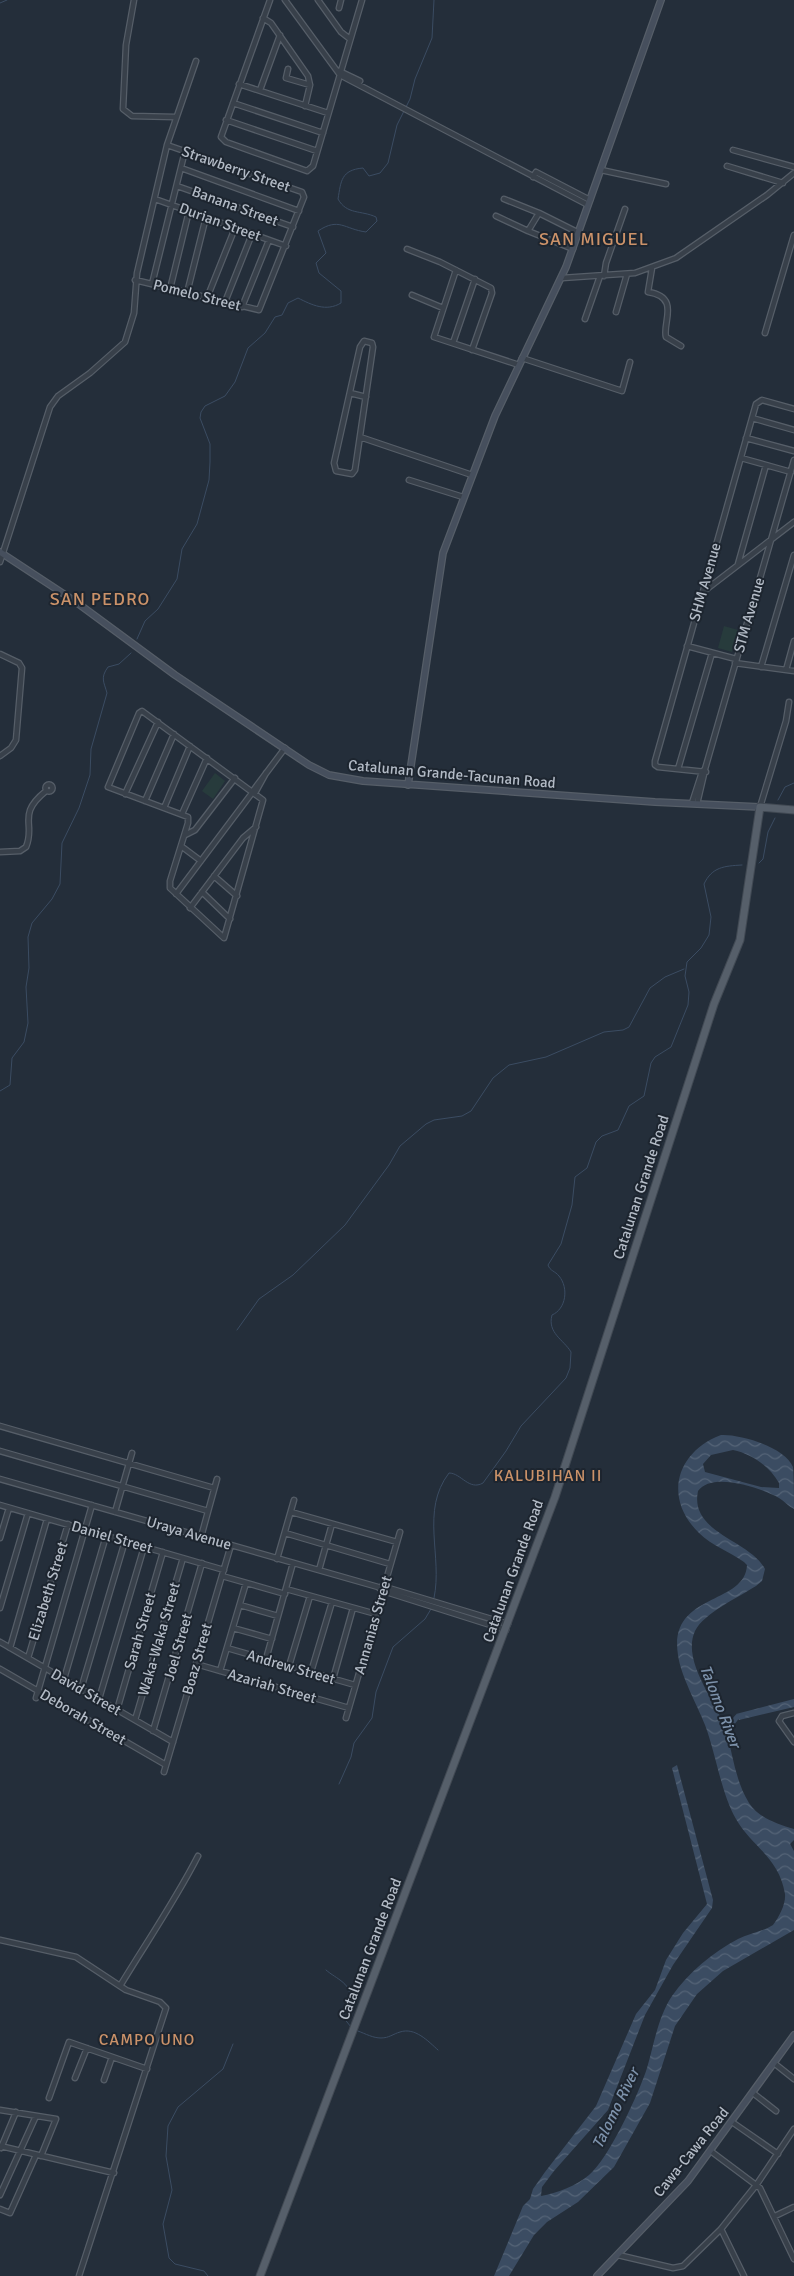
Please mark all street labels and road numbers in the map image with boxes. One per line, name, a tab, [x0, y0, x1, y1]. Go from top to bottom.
street label: Strawberry Street	[179, 142, 293, 196]
street label: Banana Street	[189, 182, 281, 230]
street label: Durian Street	[177, 199, 263, 245]
street label: Pomelo Street	[151, 275, 243, 315]
street label: SHM Avenue	[685, 541, 725, 623]
street label: STM Avenue	[730, 575, 768, 655]
street label: Catalunan Grande-Tacunan Road	[348, 756, 557, 792]
street label: Catalunan Grande Road	[609, 1113, 673, 1261]
street label: Catalunan Grande Road	[479, 1497, 547, 1645]
street label: Uraya Avenue	[144, 1512, 234, 1554]
street label: Daniel Street	[69, 1517, 155, 1557]
street label: Elizabeth Street	[24, 1539, 72, 1643]
street label: Annanias Street	[350, 1574, 396, 1676]
street label: Waka-Waka Street	[134, 1580, 184, 1698]
street label: Sarah Street	[120, 1590, 160, 1672]
street label: Joel Street	[160, 1611, 196, 1683]
street label: Boaz Street	[178, 1621, 216, 1697]
street label: Andrew Street	[245, 1646, 337, 1688]
street label: David Street	[48, 1665, 124, 1719]
street label: Azariah Street	[226, 1665, 318, 1707]
street label: Deborah Street	[37, 1685, 129, 1749]
street label: Catalunan Grande Road	[335, 1875, 405, 2023]
street label: Cawa-Cawa Road	[649, 2104, 733, 2200]

